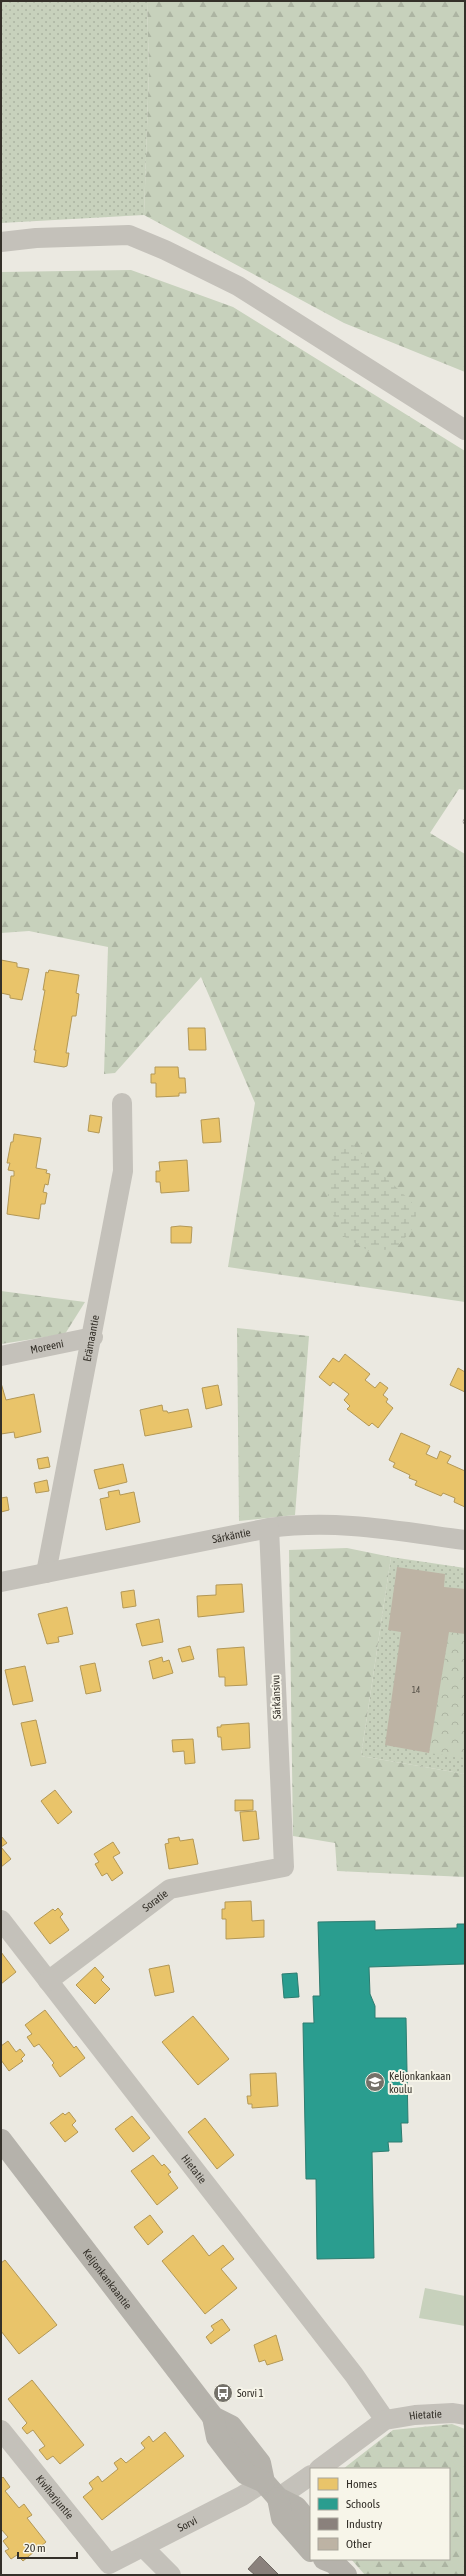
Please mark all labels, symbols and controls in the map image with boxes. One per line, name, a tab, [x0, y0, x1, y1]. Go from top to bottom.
street label: Erämaantie	[81, 1314, 101, 1363]
street label: Moreeni	[29, 1337, 65, 1356]
street label: Särkäntie	[211, 1526, 252, 1545]
street label: Särkänsivu	[269, 1675, 283, 1719]
house number: 14	[412, 1685, 420, 1695]
street label: Soratie	[140, 1887, 170, 1914]
place label: Keljonkankaan koulu	[389, 2070, 451, 2095]
school or university icon: Keljonkankaan koulu	[364, 2071, 386, 2093]
street label: Hietatie	[179, 2152, 209, 2186]
street label: Keljonkankaantie	[81, 2246, 134, 2311]
bus stop icon: Sorvi 1	[212, 2382, 234, 2404]
place label: Sorvi 1	[237, 2387, 264, 2399]
street label: Hietatie	[408, 2408, 442, 2422]
legend	[310, 2468, 450, 2560]
street label: Kiviharjuntie	[34, 2473, 76, 2521]
text: Homes	[346, 2477, 377, 2491]
text: Schools	[346, 2497, 380, 2511]
street label: Sorvi	[176, 2514, 199, 2534]
text: Industry	[346, 2517, 383, 2531]
scale bar	[18, 2534, 77, 2560]
text: Other	[346, 2537, 372, 2551]
text: 20 m	[24, 2541, 46, 2555]

